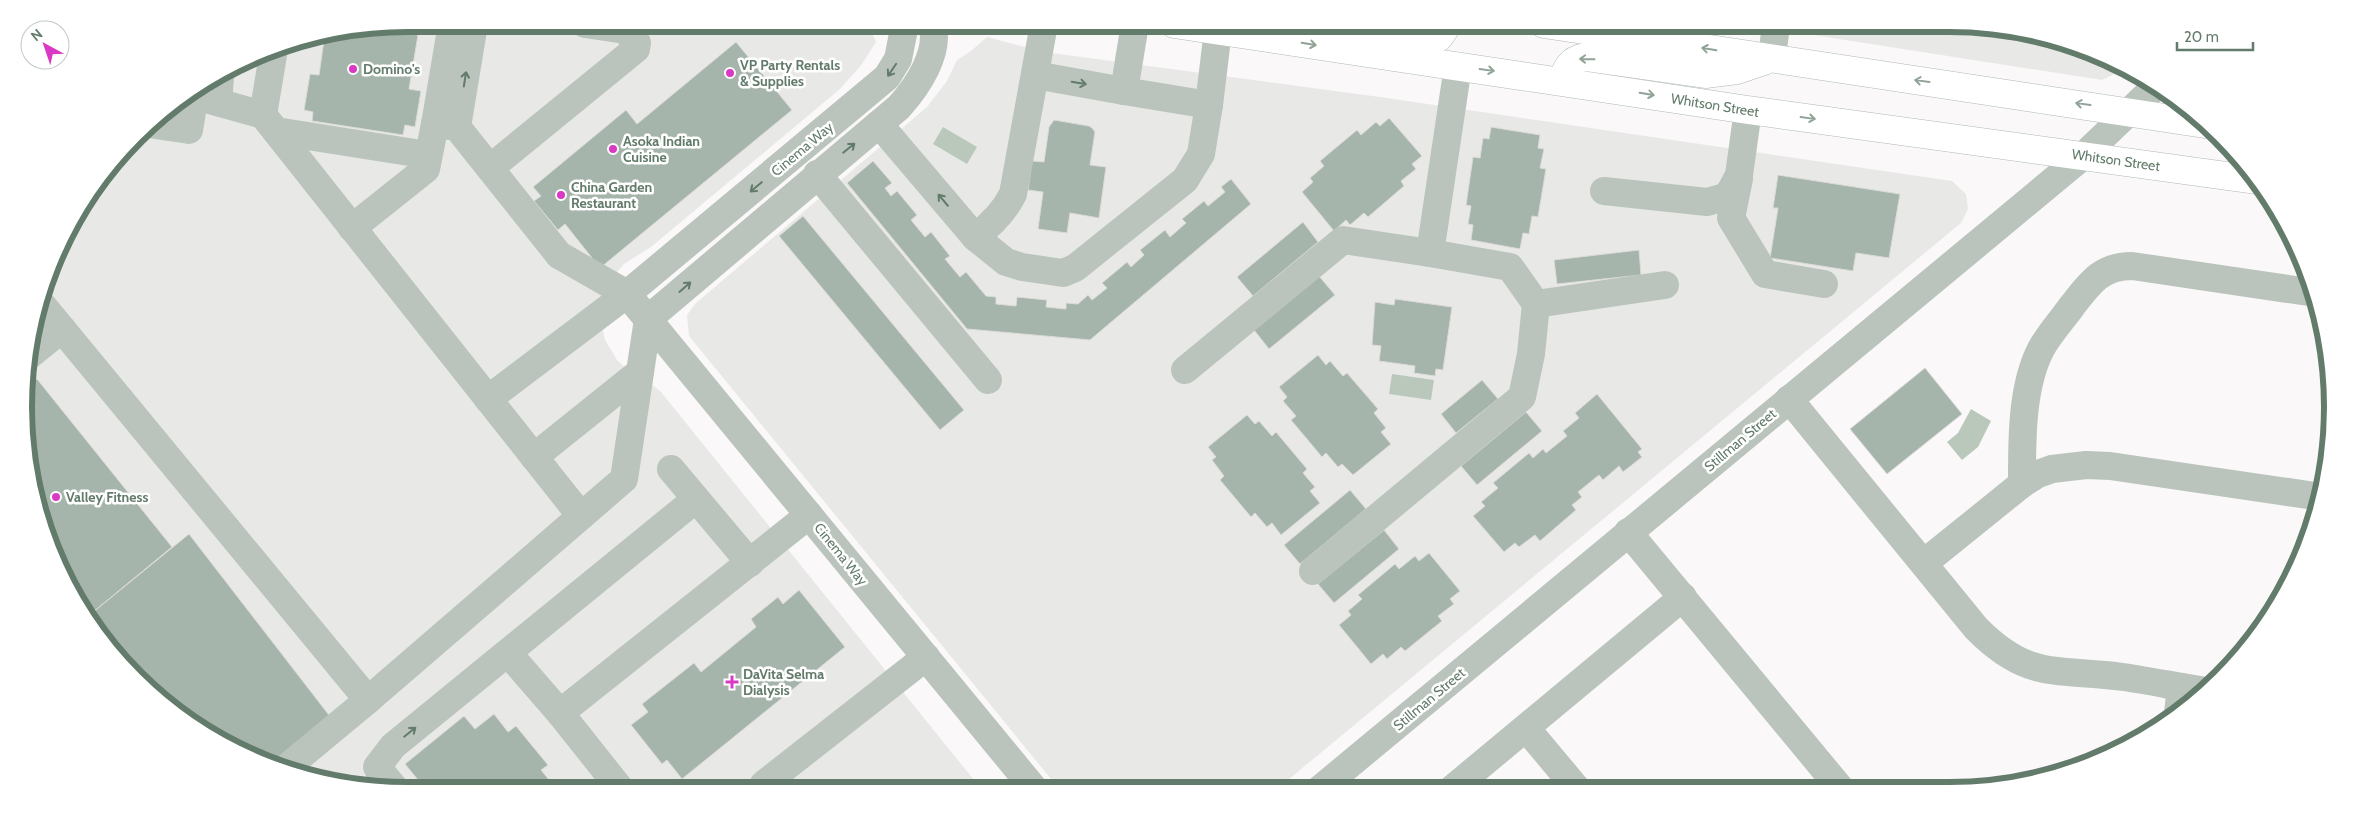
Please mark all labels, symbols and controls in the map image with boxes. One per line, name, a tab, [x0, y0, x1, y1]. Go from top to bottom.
north arrow	[20, 20, 70, 70]
scale bar	[2177, 20, 2253, 52]
text: N	[27, 25, 46, 45]
text: 20 m	[2184, 28, 2219, 46]
one-way arrow	[1300, 39, 1316, 49]
one-way arrow	[1702, 43, 1718, 53]
one-way arrow	[1579, 54, 1596, 64]
place label: VP Party Rentals & Supplies	[740, 56, 840, 90]
place label: Domino's	[363, 60, 420, 78]
marker: Domino's	[347, 63, 359, 75]
one-way arrow	[887, 63, 897, 77]
one-way arrow	[1478, 66, 1494, 76]
marker: VP Party Rentals & Supplies	[724, 67, 736, 79]
one-way arrow	[460, 71, 470, 87]
one-way arrow	[1914, 75, 1930, 85]
one-way arrow	[1071, 78, 1087, 88]
street label: Whitson Street	[1670, 89, 1761, 121]
one-way arrow	[1639, 90, 1655, 100]
one-way arrow	[2075, 99, 2091, 109]
one-way arrow	[1800, 113, 1816, 123]
street label: Cinema Way	[767, 118, 837, 180]
place label: Asoka Indian Cuisine	[623, 132, 700, 166]
marker: Asoka Indian Cuisine	[607, 143, 619, 155]
one-way arrow	[842, 143, 855, 154]
street label: Whitson Street	[2071, 145, 2162, 175]
place label: China Garden Restaurant	[571, 178, 652, 212]
one-way arrow	[750, 182, 763, 193]
marker: China Garden Restaurant	[555, 189, 567, 201]
one-way arrow	[938, 193, 949, 206]
one-way arrow	[679, 282, 692, 293]
street label: Stillman Street	[1700, 405, 1780, 475]
place label: Valley Fitness	[66, 488, 148, 506]
marker: Valley Fitness	[50, 491, 62, 503]
street label: Cinema Way	[810, 519, 872, 589]
street label: Stillman Street	[1389, 664, 1469, 734]
place label: DaVita Selma Dialysis	[743, 665, 824, 699]
marker: DaVita Selma Dialysis	[725, 675, 739, 689]
one-way arrow	[403, 727, 416, 738]

